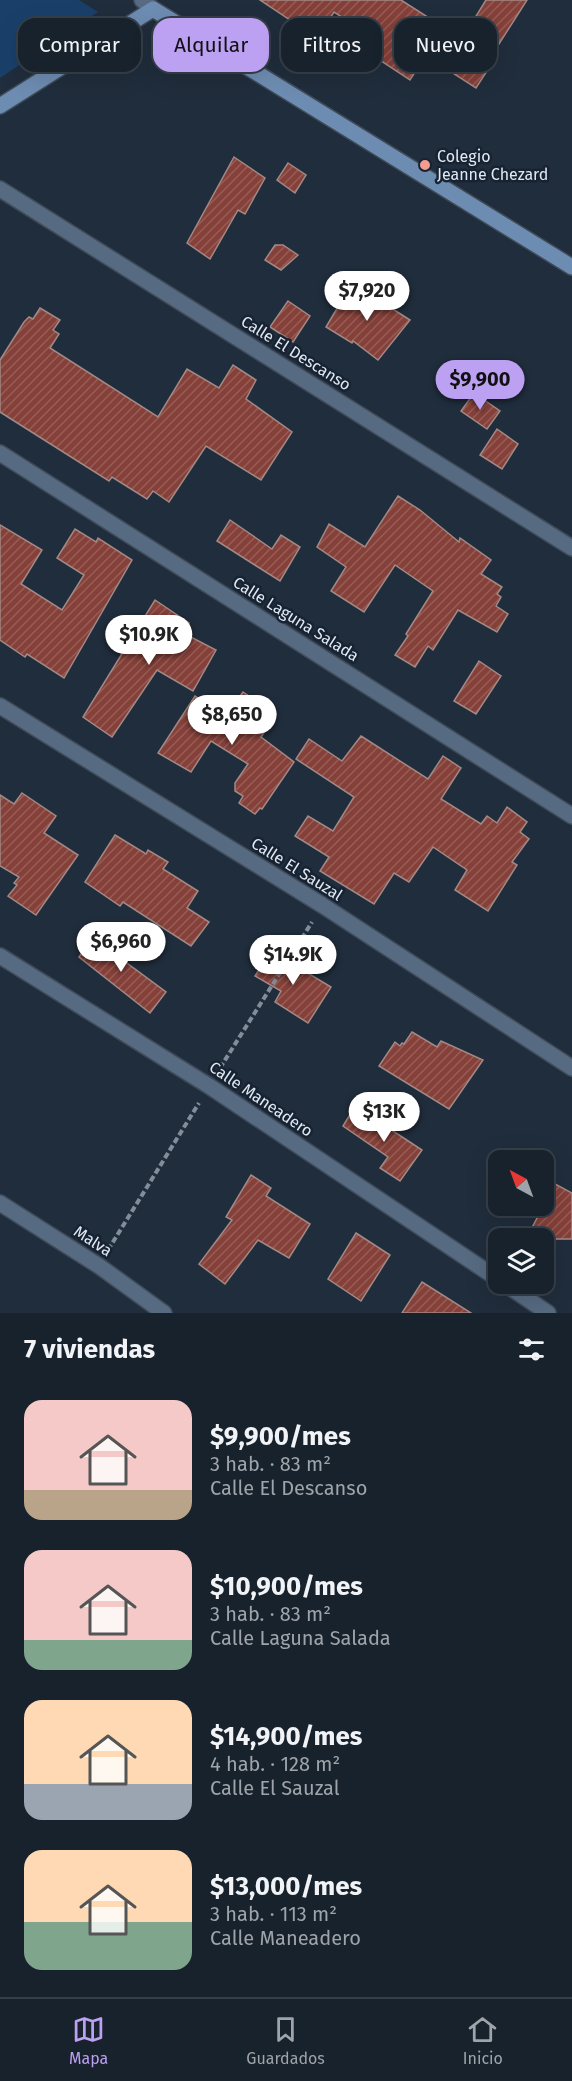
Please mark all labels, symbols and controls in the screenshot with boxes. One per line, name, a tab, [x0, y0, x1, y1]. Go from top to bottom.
chip: Comprar	[18, 18, 141, 72]
chip: Alquilar	[153, 18, 269, 72]
chip: Filtros	[281, 18, 382, 72]
chip: Nuevo	[394, 18, 497, 72]
place label: Colegio Jeanne Chezard	[437, 147, 548, 184]
marker: Colegio Jeanne Chezard	[418, 158, 432, 172]
pin: $7,920	[318, 271, 416, 322]
text: $7,920	[338, 278, 396, 302]
street label: Calle El Descanso	[238, 312, 354, 394]
pin: $9,900	[431, 360, 529, 411]
text: $9,900	[450, 367, 510, 391]
street label: Calle Laguna Salada	[230, 573, 362, 665]
pin: $10.9K	[100, 615, 198, 666]
text: $10.9K	[119, 622, 179, 646]
pin: $8,650	[183, 695, 281, 746]
text: $8,650	[202, 702, 262, 726]
street label: Calle El Sauzal	[248, 833, 346, 905]
pin: $6,960	[72, 922, 170, 973]
text: $6,960	[91, 929, 151, 953]
pin: $14.9K	[244, 935, 342, 986]
text: $14.9K	[263, 942, 323, 966]
street label: Calle Maneadero	[206, 1057, 316, 1141]
pin: $13K	[348, 1092, 420, 1143]
text: $13K	[363, 1099, 405, 1123]
north arrow	[488, 1150, 554, 1216]
map controls	[488, 1150, 554, 1294]
street label: Malva	[70, 1222, 116, 1260]
button: layers	[488, 1228, 554, 1294]
icon: filters	[515, 1333, 548, 1366]
text: 7 viviendas	[24, 1334, 155, 1365]
text: $9,900/mes	[210, 1421, 351, 1452]
icon: home	[72, 1424, 144, 1496]
text: 3 hab. · 83 m²	[210, 1452, 331, 1476]
text: Calle El Descanso	[210, 1476, 367, 1500]
text: $10,900/mes	[210, 1571, 363, 1602]
icon: home	[72, 1574, 144, 1646]
text: 3 hab. · 83 m²	[210, 1602, 331, 1626]
text: Calle Laguna Salada	[210, 1626, 391, 1650]
text: $14,900/mes	[210, 1721, 362, 1752]
icon: home	[72, 1724, 144, 1796]
text: 4 hab. · 128 m²	[210, 1752, 340, 1776]
text: Calle El Sauzal	[210, 1776, 340, 1800]
text: $13,000/mes	[210, 1871, 362, 1902]
icon: home	[72, 1874, 144, 1946]
text: 3 hab. · 113 m²	[210, 1902, 337, 1926]
text: Calle Maneadero	[210, 1926, 361, 1950]
tab: Mapa	[69, 2013, 108, 2068]
tab: Guardados	[246, 2013, 325, 2068]
tab: Inicio	[463, 2013, 503, 2068]

